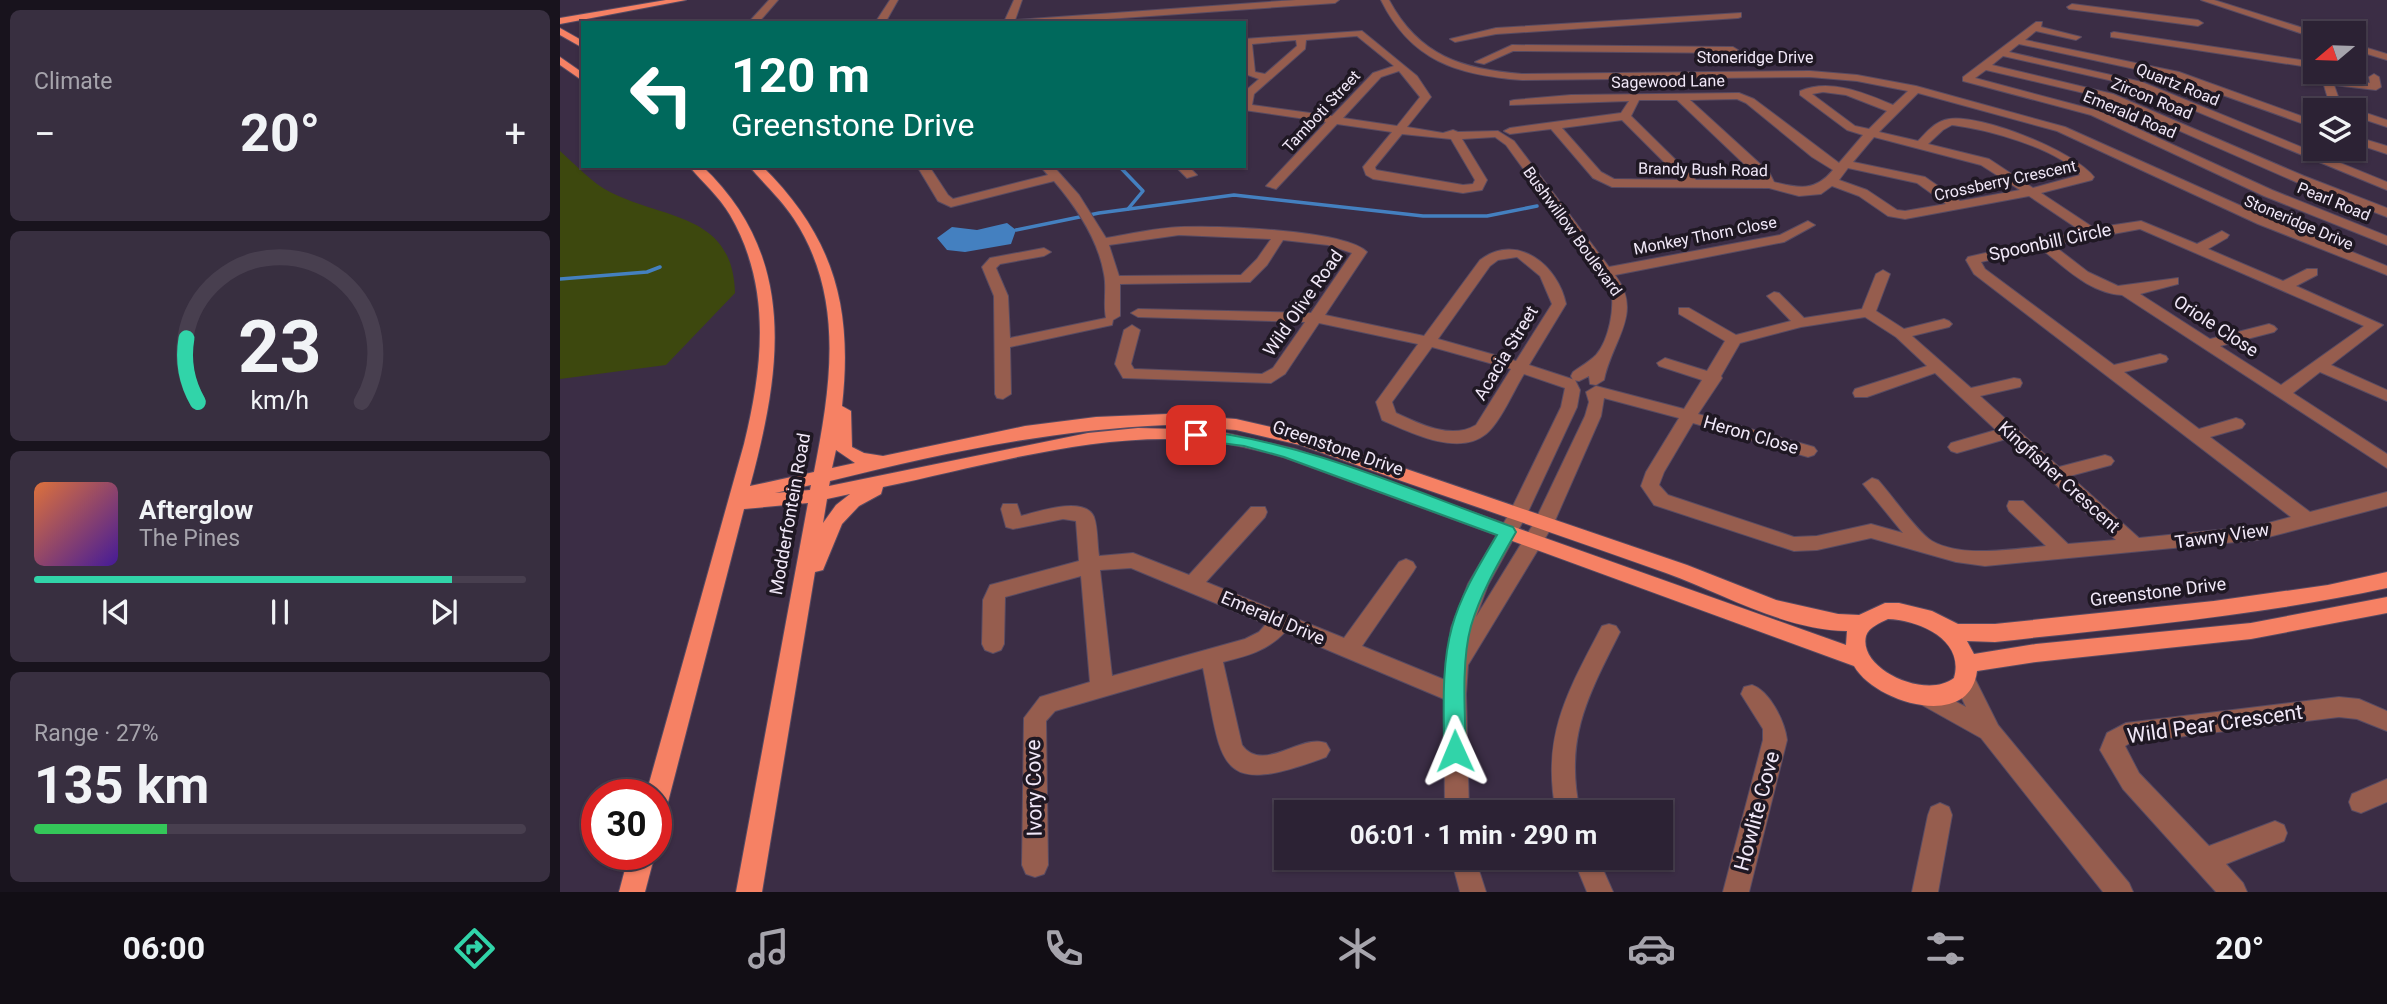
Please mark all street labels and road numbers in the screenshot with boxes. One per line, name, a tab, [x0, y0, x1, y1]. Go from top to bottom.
street label: Stoneridge Drive	[1697, 48, 1813, 67]
street label: Quartz Road	[2133, 59, 2222, 110]
street label: Tamboti Street	[1279, 67, 1364, 156]
street label: Sagewood Lane	[1611, 71, 1725, 92]
street label: Zircon Road	[2108, 74, 2195, 123]
street label: Emerald Road	[2081, 86, 2179, 143]
street label: Crossberry Crescent	[1932, 156, 2078, 205]
street label: Brandy Bush Road	[1638, 159, 1768, 180]
street label: Bushwillow Boulevard	[1519, 163, 1626, 300]
street label: Pearl Road	[2294, 178, 2373, 225]
street label: Stoneridge Drive	[2241, 191, 2356, 254]
street label: Monkey Thorn Close	[1632, 212, 1778, 259]
street label: Spoonbill Circle	[1987, 218, 2113, 265]
street label: Wild Olive Road	[1258, 246, 1347, 360]
street label: Oriole Close	[2170, 290, 2263, 361]
street label: Acacia Street	[1469, 302, 1542, 404]
street label: Heron Close	[1701, 411, 1801, 458]
street label: Greenstone Drive	[1270, 415, 1406, 480]
street label: Kingfisher Crescent	[1994, 417, 2125, 537]
street label: Modderfontein Road	[765, 431, 814, 597]
street label: Tawny View	[2173, 518, 2271, 553]
street label: Greenstone Drive	[2089, 573, 2227, 610]
street label: Emerald Drive	[1218, 586, 1328, 649]
street label: Wild Pear Crescent	[2126, 700, 2304, 748]
street label: Ivory Cove	[1021, 739, 1047, 837]
street label: Howlite Cove	[1730, 749, 1784, 873]

